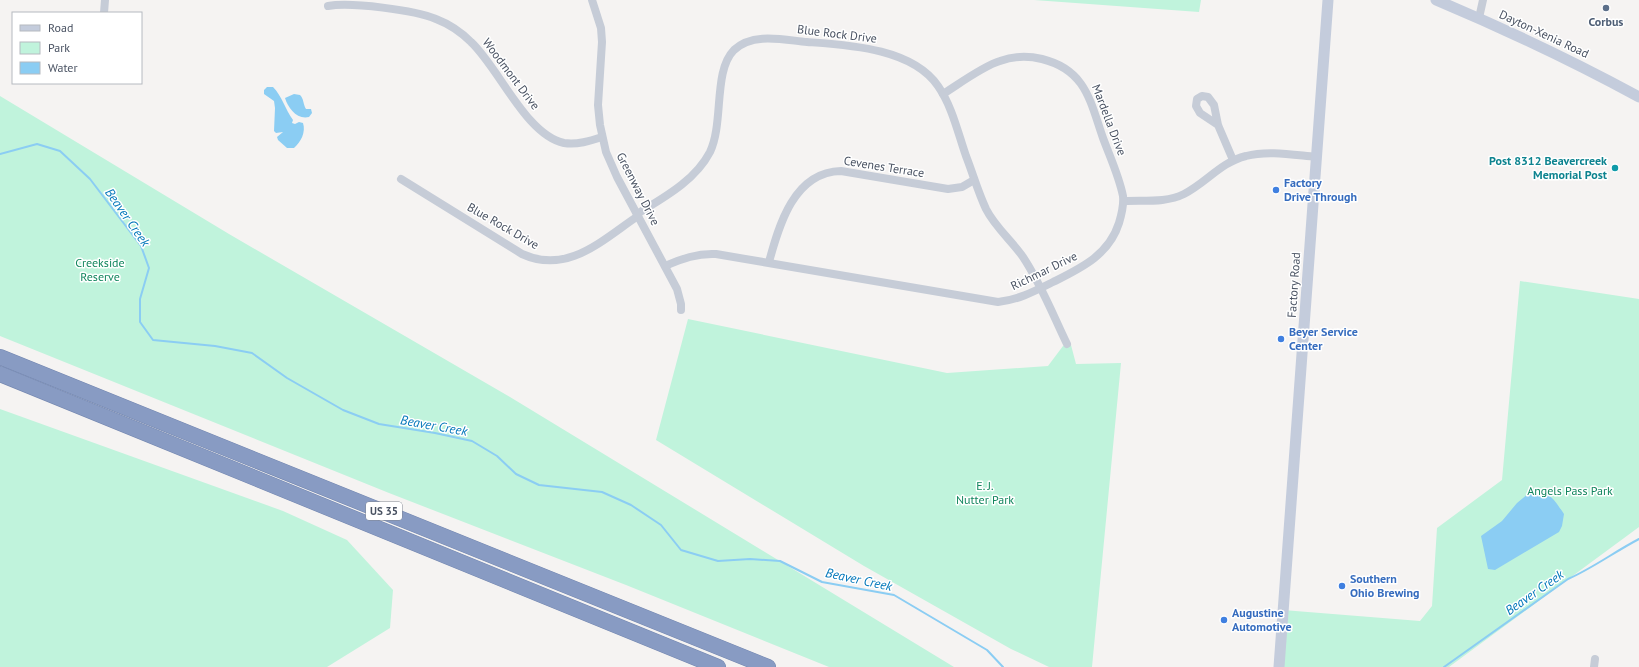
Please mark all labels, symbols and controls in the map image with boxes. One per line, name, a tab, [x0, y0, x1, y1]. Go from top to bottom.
marker: Corbus	[1601, 3, 1611, 13]
street label: Dayton-Xenia Road	[1497, 6, 1591, 61]
legend	[12, 12, 142, 84]
place label: Corbus	[1589, 14, 1623, 29]
text: Road	[48, 20, 73, 35]
street label: Blue Rock Drive	[796, 21, 878, 46]
street label: Woodmont Drive	[480, 35, 543, 112]
text: Park	[48, 40, 70, 55]
text: Water	[48, 60, 78, 75]
street label: Mardella Drive	[1089, 82, 1130, 158]
street label: Greenway Drive	[614, 150, 663, 228]
street label: Cevenes Terrace	[843, 153, 925, 180]
place label: Post 8312 Beavercreek Memorial Post	[1489, 153, 1608, 182]
marker: Post 8312 Beavercreek Memorial Post	[1610, 163, 1620, 173]
place label: Factory Drive Through	[1284, 175, 1357, 204]
water label: Beaver Creek	[101, 185, 155, 251]
marker: Factory Drive Through	[1271, 185, 1281, 195]
street label: Blue Rock Drive	[465, 199, 542, 252]
street label: Richmar Drive	[1008, 248, 1080, 293]
street label: Factory Road	[1284, 252, 1303, 318]
park label: Creekside Reserve	[75, 255, 125, 284]
place label: Beyer Service Center	[1289, 324, 1358, 353]
marker: Beyer Service Center	[1276, 334, 1286, 344]
water label: Beaver Creek	[399, 411, 470, 440]
park label: E. J. Nutter Park	[956, 478, 1014, 507]
park label: Angels Pass Park	[1527, 483, 1613, 498]
road number: US 35	[366, 502, 402, 520]
water label: Beaver Creek	[824, 564, 895, 595]
water label: Beaver Creek	[1502, 565, 1568, 619]
place label: Southern Ohio Brewing	[1350, 571, 1419, 600]
marker: Southern Ohio Brewing	[1337, 581, 1347, 591]
place label: Augustine Automotive	[1232, 605, 1292, 634]
marker: Augustine Automotive	[1219, 615, 1229, 625]

